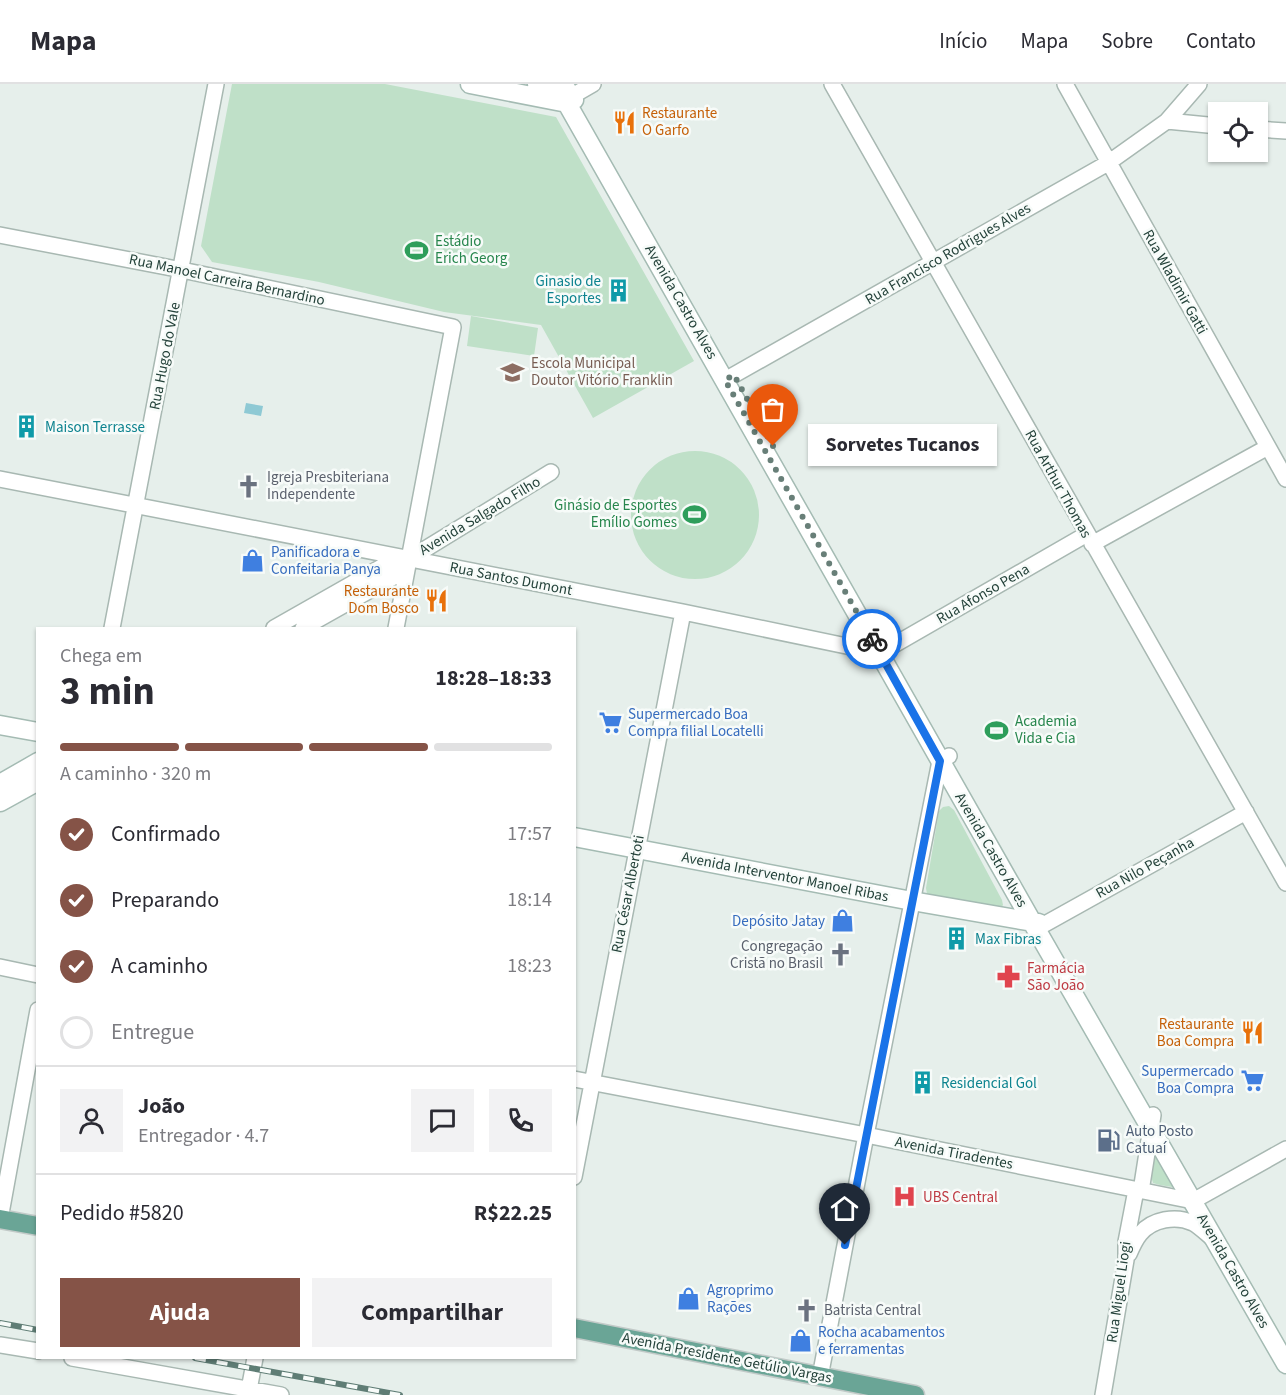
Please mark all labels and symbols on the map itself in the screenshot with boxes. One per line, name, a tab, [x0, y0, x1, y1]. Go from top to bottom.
place label: Restaurante O Garfo	[642, 103, 717, 141]
restaurant icon: Restaurante O Garfo	[611, 109, 637, 135]
street label: Rua Francisco Rodrigues Alves	[861, 198, 1035, 310]
street label: Rua Wladimir Gatti	[1137, 226, 1213, 338]
place label: Estádio Erich Georg	[435, 231, 508, 269]
sports icon: Estádio Erich Georg	[404, 237, 430, 263]
street label: Avenida Castro Alves	[640, 241, 722, 363]
street label: Rua Manoel Carreira Bernardino	[127, 249, 327, 311]
place label: Ginasio de Esportes	[535, 271, 601, 309]
building icon: Ginasio de Esportes	[606, 277, 632, 303]
street label: Rua Hugo do Vale	[144, 300, 186, 412]
place label: Escola Municipal Doutor Vitório Franklin	[531, 353, 673, 391]
school or university icon: Escola Municipal Doutor Vitório Franklin	[500, 359, 526, 385]
pin	[747, 384, 798, 446]
building icon: Maison Terrasse	[14, 414, 40, 440]
place label: Maison Terrasse	[45, 417, 145, 438]
callout: Sorvetes Tucanos	[809, 425, 998, 467]
street label: Rua Arthur Thomas	[1020, 426, 1096, 542]
place label: Igreja Presbiteriana Independente	[267, 467, 389, 505]
street label: Avenida Salgado Filho	[415, 471, 545, 561]
church icon: Igreja Presbiteriana Independente	[236, 473, 262, 499]
place label: Ginásio de Esportes Emílio Gomes	[554, 495, 677, 533]
sports icon: Ginásio de Esportes Emílio Gomes	[682, 501, 708, 527]
place label: Panificadora e Confeitaria Panya	[271, 542, 381, 580]
shop icon: Panificadora e Confeitaria Panya	[240, 548, 266, 574]
street label: Rua Santos Dumont	[448, 557, 574, 601]
street label: Rua Afonso Pena	[932, 559, 1034, 629]
place label: Restaurante Dom Bosco	[344, 581, 419, 619]
restaurant icon: Restaurante Dom Bosco	[424, 587, 450, 613]
courier	[842, 609, 902, 669]
place label: Supermercado Boa Compra filial Locatelli	[628, 704, 764, 742]
supermarket icon: Supermercado Boa Compra filial Locatelli	[597, 710, 623, 736]
place label: Academia Vida e Cia	[1015, 711, 1077, 749]
sports icon: Academia Vida e Cia	[984, 717, 1010, 743]
street label: Avenida Castro Alves	[950, 789, 1032, 911]
street label: Rua Nilo Peçanha	[1092, 832, 1198, 904]
street label: Rua César Albertoti	[606, 833, 650, 955]
street label: Avenida Interventor Manoel Ribas	[680, 847, 890, 907]
shop icon: Depósito Jatay	[830, 908, 856, 934]
place label: Depósito Jatay	[732, 911, 825, 932]
building icon: Max Fibras	[944, 926, 970, 952]
place label: Max Fibras	[975, 929, 1041, 950]
place label: Congregação Cristã no Brasil	[730, 936, 823, 974]
church icon: Congregação Cristã no Brasil	[828, 942, 854, 968]
place label: Farmácia São João	[1027, 958, 1085, 996]
pharmacy icon: Farmácia São João	[996, 964, 1022, 990]
place label: Restaurante Boa Compra	[1157, 1014, 1234, 1052]
restaurant icon: Restaurante Boa Compra	[1239, 1020, 1265, 1046]
place label: Supermercado Boa Compra	[1141, 1061, 1234, 1099]
supermarket icon: Supermercado Boa Compra	[1239, 1067, 1265, 1093]
building icon: Residencial Gol	[910, 1070, 936, 1096]
place label: Residencial Gol	[941, 1073, 1037, 1094]
place label: Auto Posto Catuaí	[1126, 1121, 1193, 1159]
fuel station icon: Auto Posto Catuaí	[1095, 1127, 1121, 1153]
street label: Avenida Tiradentes	[893, 1131, 1015, 1175]
pin	[819, 1183, 870, 1245]
hospital icon: UBS Central	[892, 1184, 918, 1210]
place label: UBS Central	[923, 1187, 998, 1208]
street label: Avenida Castro Alves	[1192, 1210, 1274, 1332]
street label: Rua Miguel Liogi	[1101, 1240, 1137, 1344]
place label: Agroprimo Rações	[707, 1280, 774, 1318]
shop icon: Agroprimo Rações	[676, 1286, 702, 1312]
church icon: Batrista Central	[793, 1297, 819, 1323]
place label: Batrista Central	[824, 1300, 921, 1321]
place label: Rocha acabamentos e ferramentas	[818, 1322, 945, 1360]
street label: Avenida Presidente Getúlio Vargas	[620, 1327, 834, 1389]
shop icon: Rocha acabamentos e ferramentas	[787, 1328, 813, 1354]

